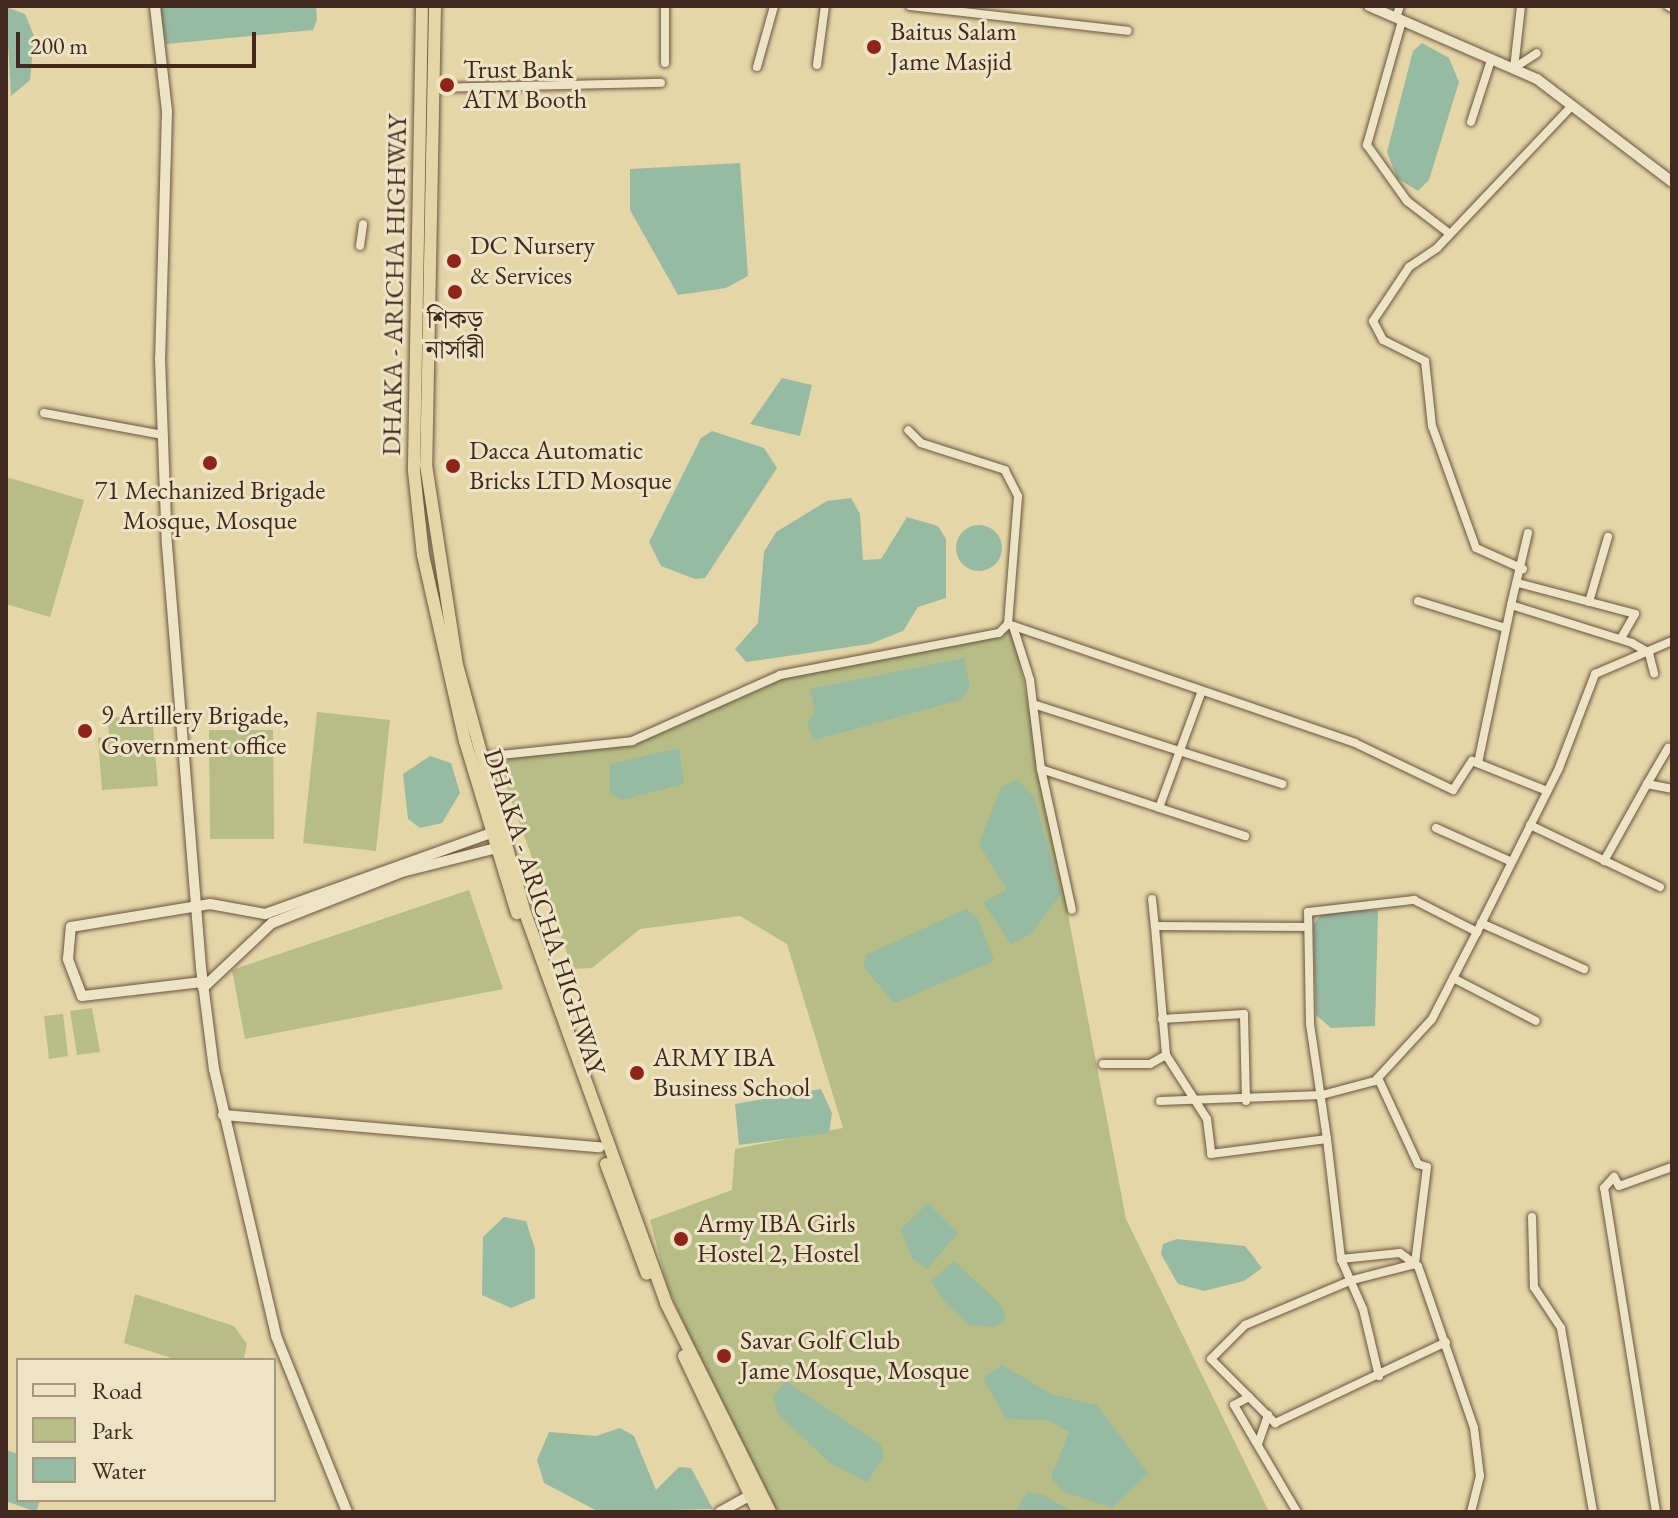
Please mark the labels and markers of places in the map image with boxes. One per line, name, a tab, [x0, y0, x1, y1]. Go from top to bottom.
place label: Baitus Salam Jame Masjid	[890, 16, 1017, 78]
marker: Baitus Salam Jame Masjid	[865, 38, 883, 56]
place label: Trust Bank ATM Booth	[463, 54, 587, 116]
marker: Trust Bank ATM Booth	[438, 76, 456, 94]
place label: DC Nursery & Services	[470, 230, 595, 292]
marker: DC Nursery & Services	[445, 252, 463, 270]
marker: শিকড় নার্সারী	[446, 283, 464, 301]
place label: শিকড় নার্সারী	[426, 304, 484, 366]
place label: Dacca Automatic Bricks LTD Mosque	[469, 435, 672, 496]
marker: 71 Mechanized Brigade Mosque, Mosque	[201, 454, 219, 472]
marker: Dacca Automatic Bricks LTD Mosque	[444, 457, 462, 475]
place label: 71 Mechanized Brigade Mosque, Mosque	[95, 475, 325, 536]
place label: 9 Artillery Brigade, Government office	[101, 700, 289, 762]
marker: 9 Artillery Brigade, Government office	[76, 722, 94, 740]
place label: ARMY IBA Business School	[653, 1042, 810, 1104]
marker: ARMY IBA Business School	[628, 1064, 646, 1082]
place label: Army IBA Girls Hostel 2, Hostel	[697, 1208, 860, 1270]
marker: Army IBA Girls Hostel 2, Hostel	[672, 1230, 690, 1248]
place label: Savar Golf Club Jame Mosque, Mosque	[740, 1325, 969, 1386]
marker: Savar Golf Club Jame Mosque, Mosque	[715, 1347, 733, 1365]

